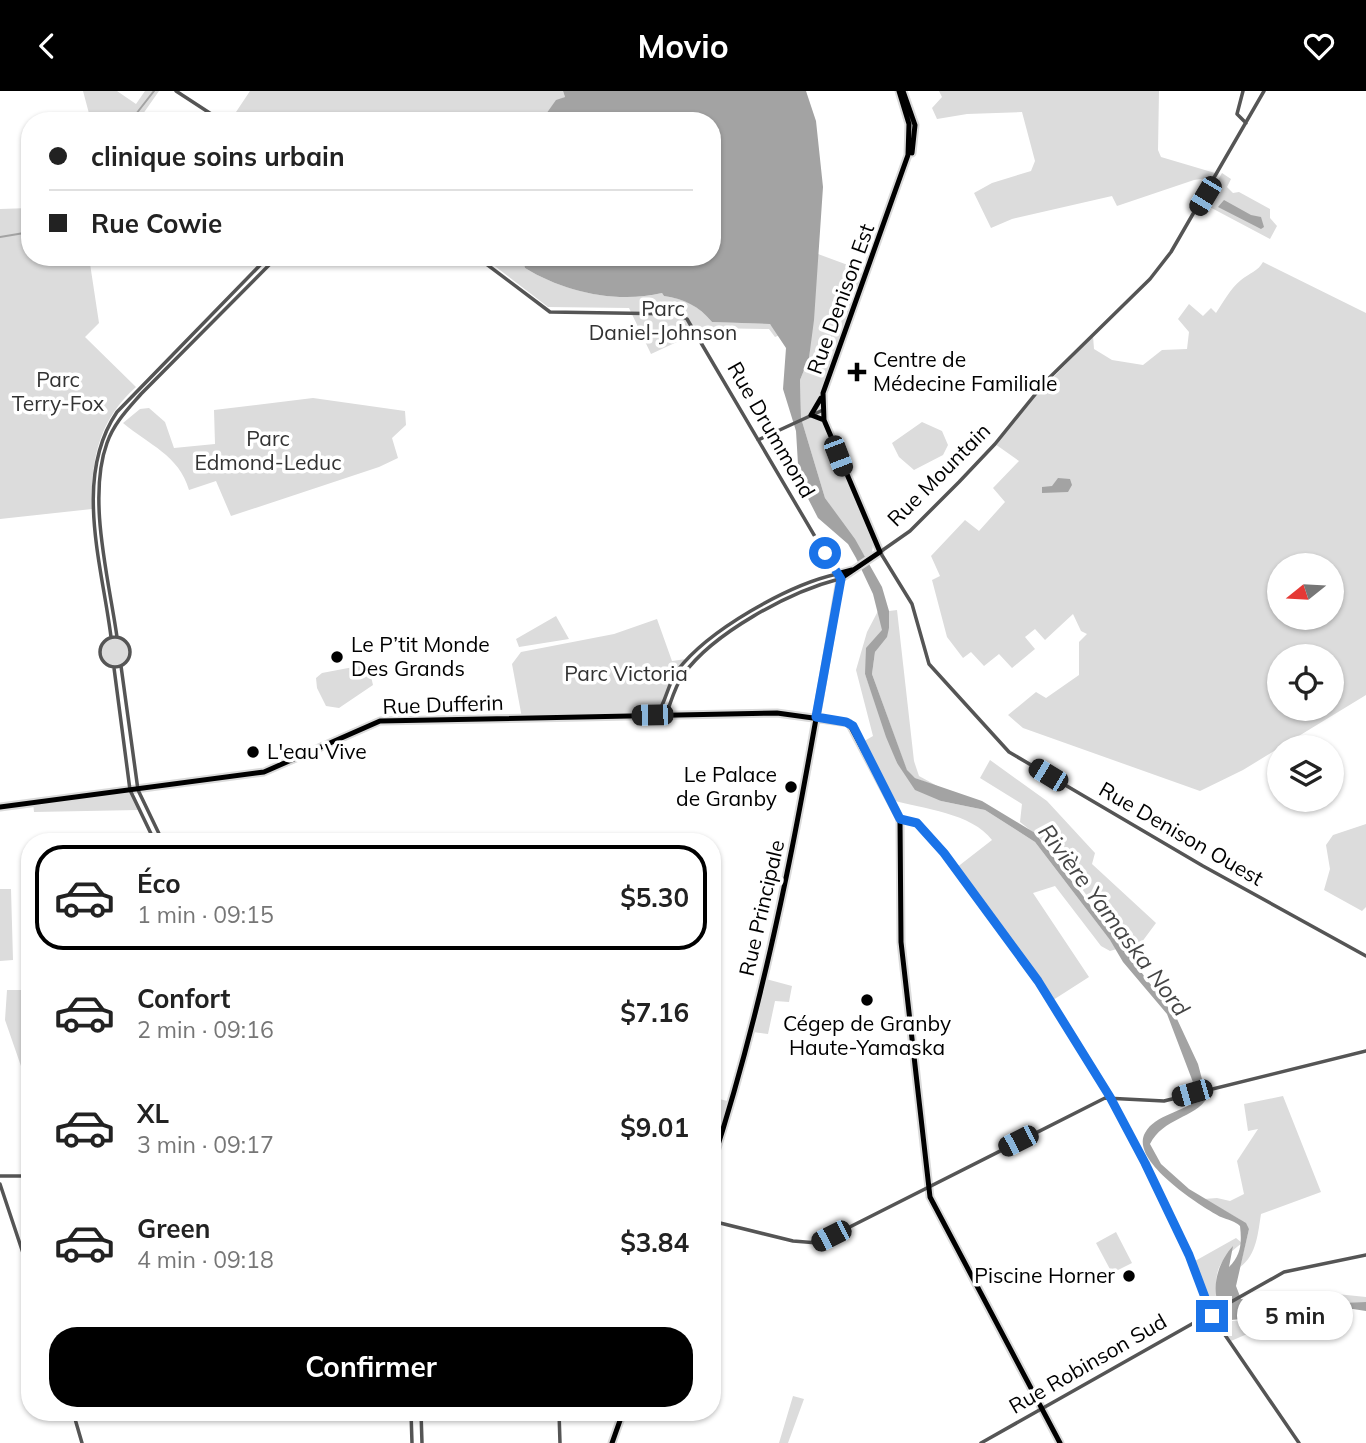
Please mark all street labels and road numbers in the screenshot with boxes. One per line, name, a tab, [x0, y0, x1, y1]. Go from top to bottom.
street label: Rue Denison Est	[801, 220, 879, 377]
street label: Rue Drummond	[722, 357, 821, 502]
street label: Rue Mountain	[881, 417, 995, 531]
street label: Rue Dufferin	[382, 689, 504, 719]
street label: Rue Denison Ouest	[1095, 775, 1268, 891]
street label: Rue Principale	[733, 837, 789, 978]
street label: Rue Robinson Sud	[1004, 1307, 1171, 1419]

